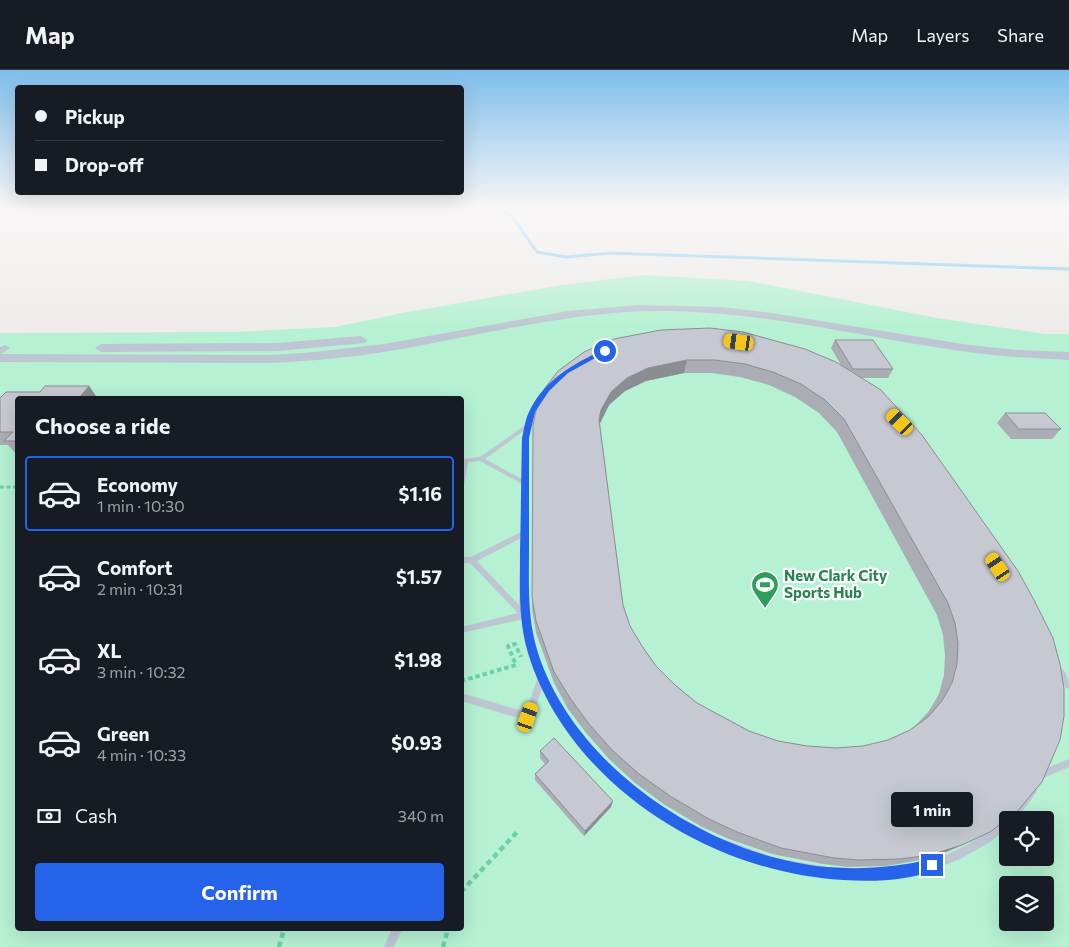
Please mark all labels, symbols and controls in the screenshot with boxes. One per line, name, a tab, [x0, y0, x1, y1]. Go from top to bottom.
text: Map	[25, 20, 75, 49]
text: Map	[851, 24, 888, 46]
text: Layers	[916, 24, 969, 46]
text: Share	[997, 24, 1044, 46]
text: Pickup	[65, 105, 125, 128]
text: Drop-off	[65, 153, 144, 176]
car	[723, 332, 754, 352]
route start	[594, 340, 616, 362]
car	[883, 406, 916, 438]
text: Choose a ride	[35, 412, 170, 439]
icon: car	[37, 471, 82, 516]
text: Economy	[97, 473, 178, 496]
text: $1.16	[399, 482, 442, 505]
text: 1 min · 10:30	[97, 496, 185, 515]
car	[983, 550, 1012, 584]
icon: car	[37, 554, 82, 599]
text: Comfort	[97, 556, 173, 579]
text: $1.57	[396, 565, 442, 588]
place label: New Clark City Sports Hub	[784, 566, 888, 601]
sports icon: New Clark City Sports Hub	[750, 570, 780, 609]
text: 2 min · 10:31	[97, 579, 183, 598]
icon: car	[37, 637, 82, 682]
text: XL	[97, 639, 122, 662]
text: $1.98	[394, 648, 442, 671]
text: 3 min · 10:32	[97, 662, 185, 681]
car	[516, 700, 539, 734]
icon: car	[37, 720, 82, 765]
text: Green	[97, 722, 149, 745]
text: $0.93	[391, 731, 442, 754]
text: 4 min · 10:33	[97, 745, 186, 764]
callout: 1 min	[891, 792, 973, 828]
text: 1 min	[913, 800, 951, 819]
icon: cash	[35, 802, 63, 830]
text: Cash	[75, 804, 117, 827]
text: 340 m	[398, 806, 444, 825]
map controls	[999, 811, 1054, 931]
button: locate	[999, 811, 1054, 866]
route end	[921, 854, 943, 876]
button: Confirm	[35, 863, 444, 921]
button: layers	[999, 876, 1054, 931]

